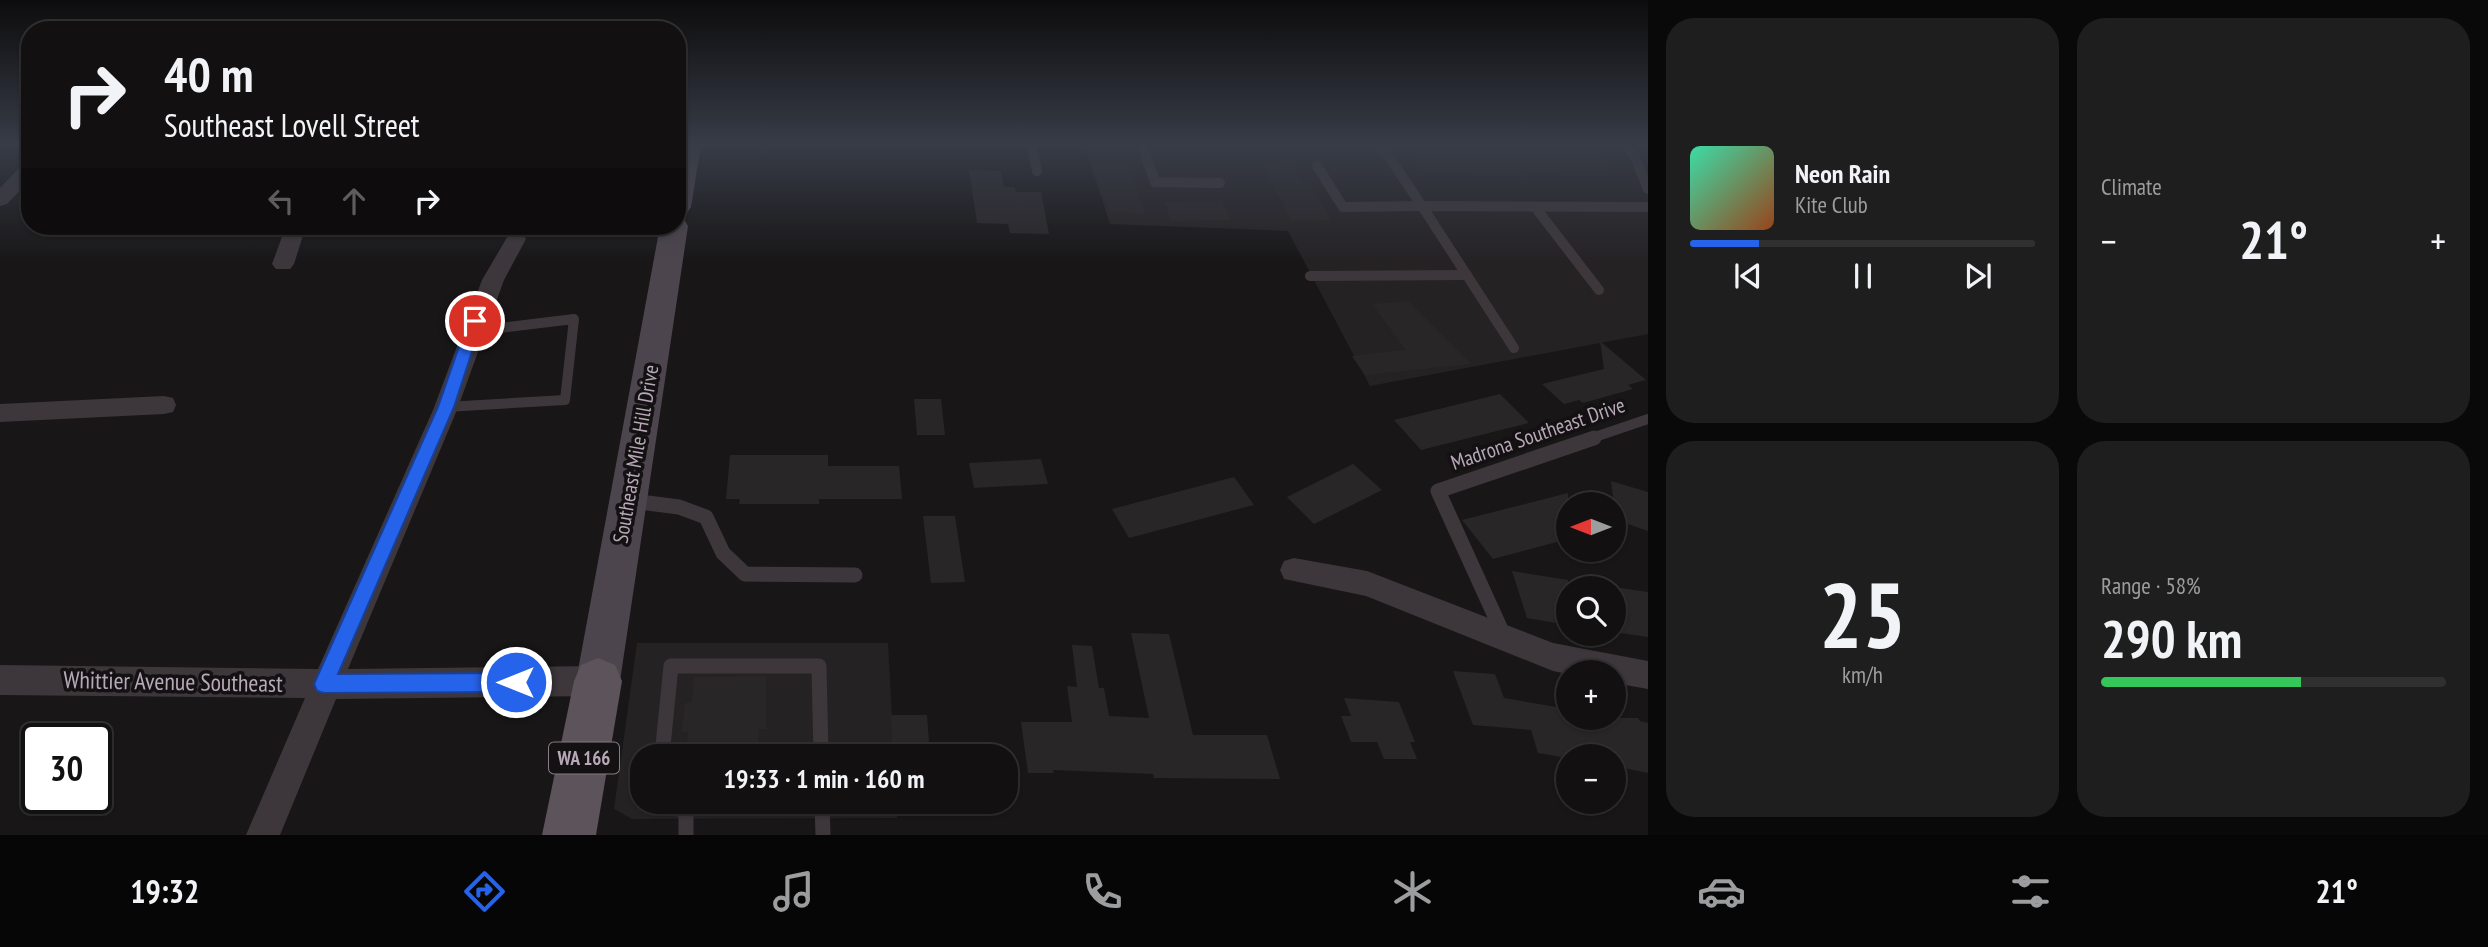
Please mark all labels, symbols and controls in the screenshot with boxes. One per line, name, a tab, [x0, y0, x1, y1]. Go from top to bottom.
text: 40 m	[164, 42, 253, 106]
icon: right	[49, 49, 140, 140]
text: Southeast Lovell Street	[164, 104, 420, 146]
text: Neon Rain	[1795, 157, 1890, 190]
text: Climate	[2101, 172, 2162, 201]
icon: left	[262, 182, 300, 220]
icon: ahead	[335, 182, 373, 220]
icon: right	[408, 182, 446, 220]
text: Kite Club	[1795, 190, 1868, 219]
text: 21°	[2239, 206, 2308, 273]
text: −	[2101, 216, 2117, 265]
text: +	[2430, 216, 2446, 265]
icon: previous	[1729, 257, 1767, 295]
icon: pause	[1844, 257, 1882, 295]
icon: next	[1959, 257, 1997, 295]
pin	[445, 291, 505, 351]
icon: arrive	[456, 302, 494, 340]
street label: Southeast Mile Hill Drive	[607, 363, 664, 545]
street label: Madrona Southeast Drive	[1447, 391, 1629, 476]
north arrow	[1556, 492, 1626, 562]
map controls	[1556, 492, 1626, 814]
text: 25	[1819, 555, 1906, 673]
text: Range · 58%	[2101, 571, 2201, 600]
button: search	[1556, 576, 1626, 646]
text: 290 km	[2101, 605, 2242, 672]
position arrow	[479, 645, 553, 719]
button: +	[1556, 660, 1626, 730]
text: km/h	[1842, 660, 1883, 689]
street label: Whittier Avenue Southeast	[63, 664, 283, 699]
speed limit sign: 30	[21, 723, 112, 814]
road number: WA 166	[549, 743, 619, 774]
button: −	[1556, 744, 1626, 814]
text: 19:33 · 1 min · 160 m	[724, 762, 924, 795]
icon: directions	[460, 867, 509, 916]
icon: music	[769, 867, 818, 916]
icon: phone	[1078, 867, 1127, 916]
icon: climate	[1388, 867, 1437, 916]
icon: car	[1697, 867, 1746, 916]
icon: filters	[2006, 867, 2055, 916]
text: 19:32	[130, 870, 199, 912]
text: 21°	[2316, 870, 2358, 912]

